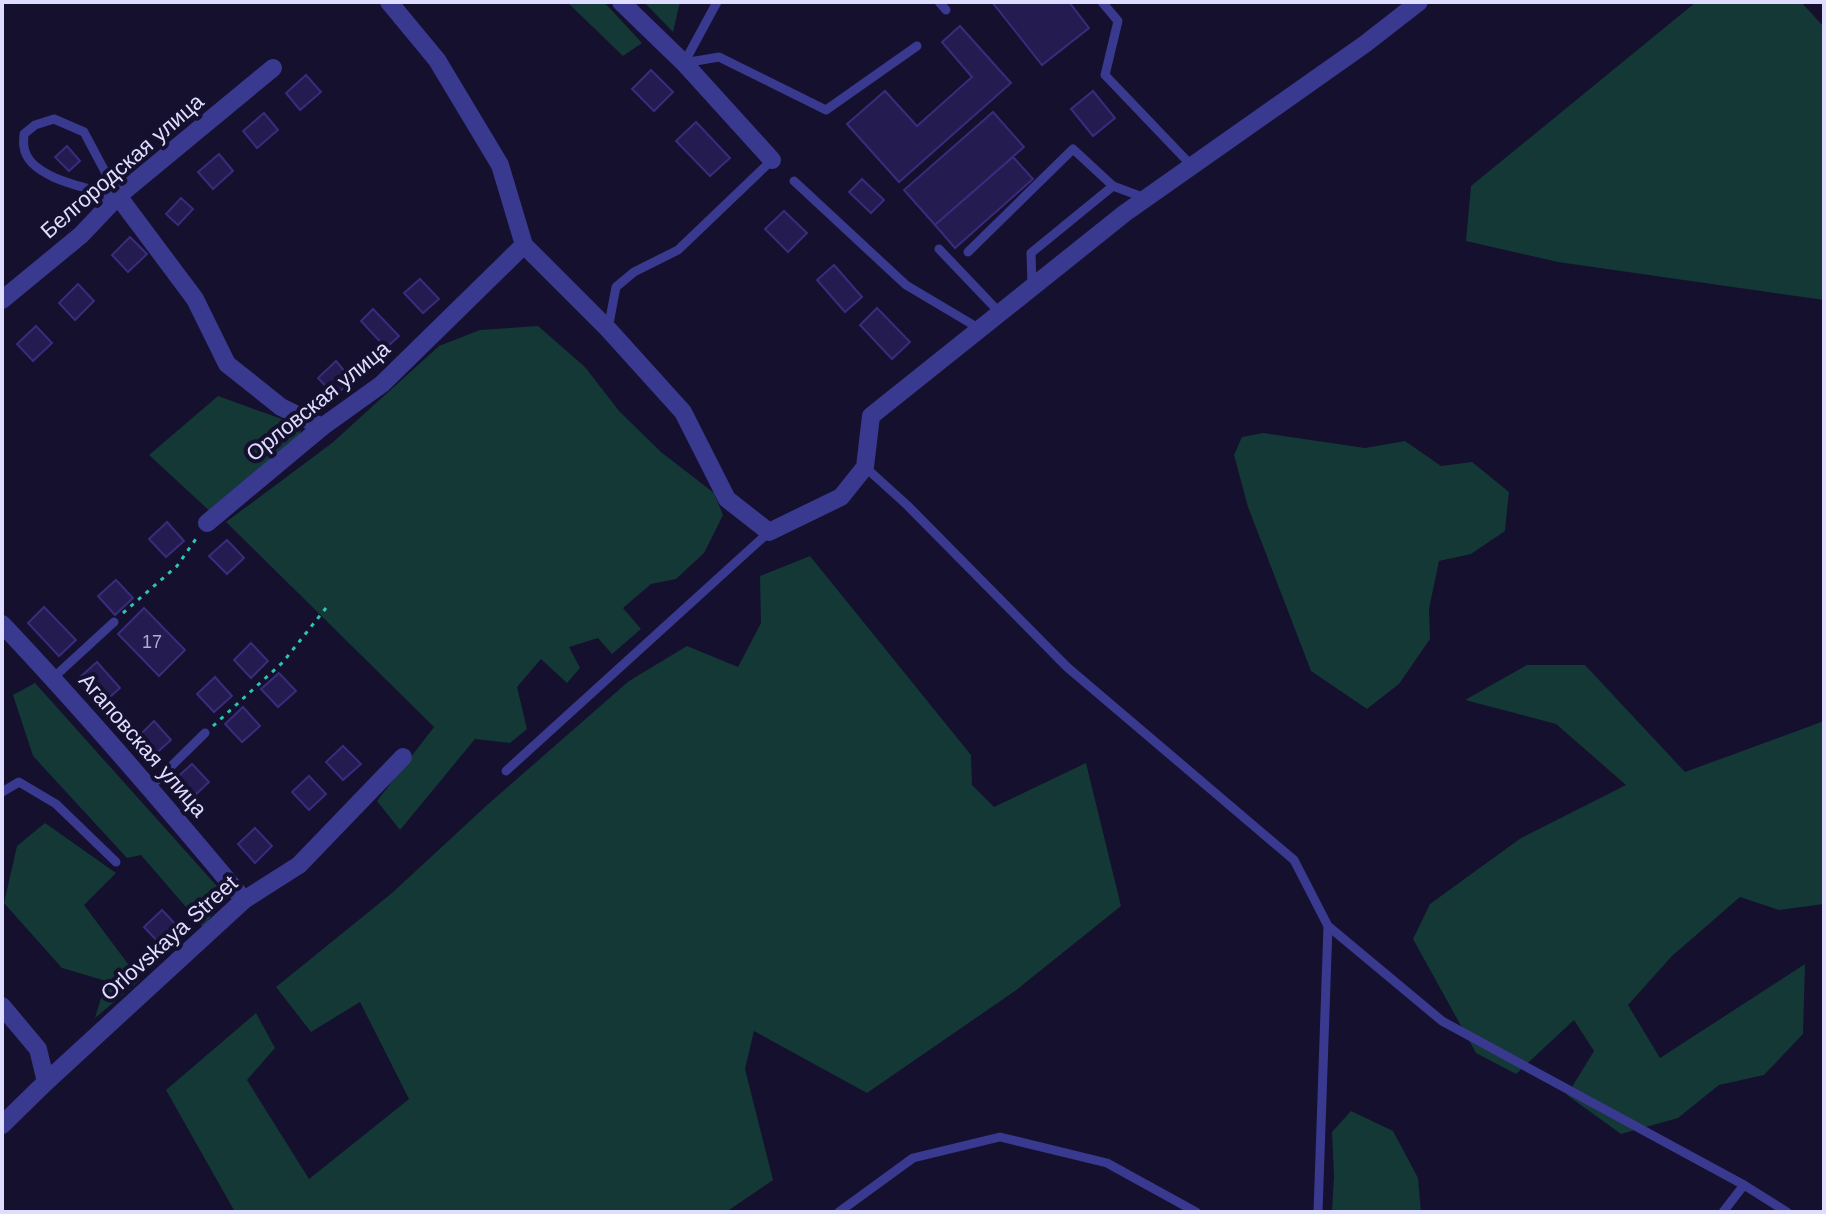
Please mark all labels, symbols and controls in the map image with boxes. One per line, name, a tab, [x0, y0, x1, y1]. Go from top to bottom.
street label: Белгородская улица	[36, 88, 209, 243]
street label: Орловская улица	[241, 335, 395, 466]
house number: 17	[142, 632, 162, 652]
street label: Агаповская улица	[74, 668, 213, 822]
street label: Orlovskaya Street	[96, 870, 242, 1006]

